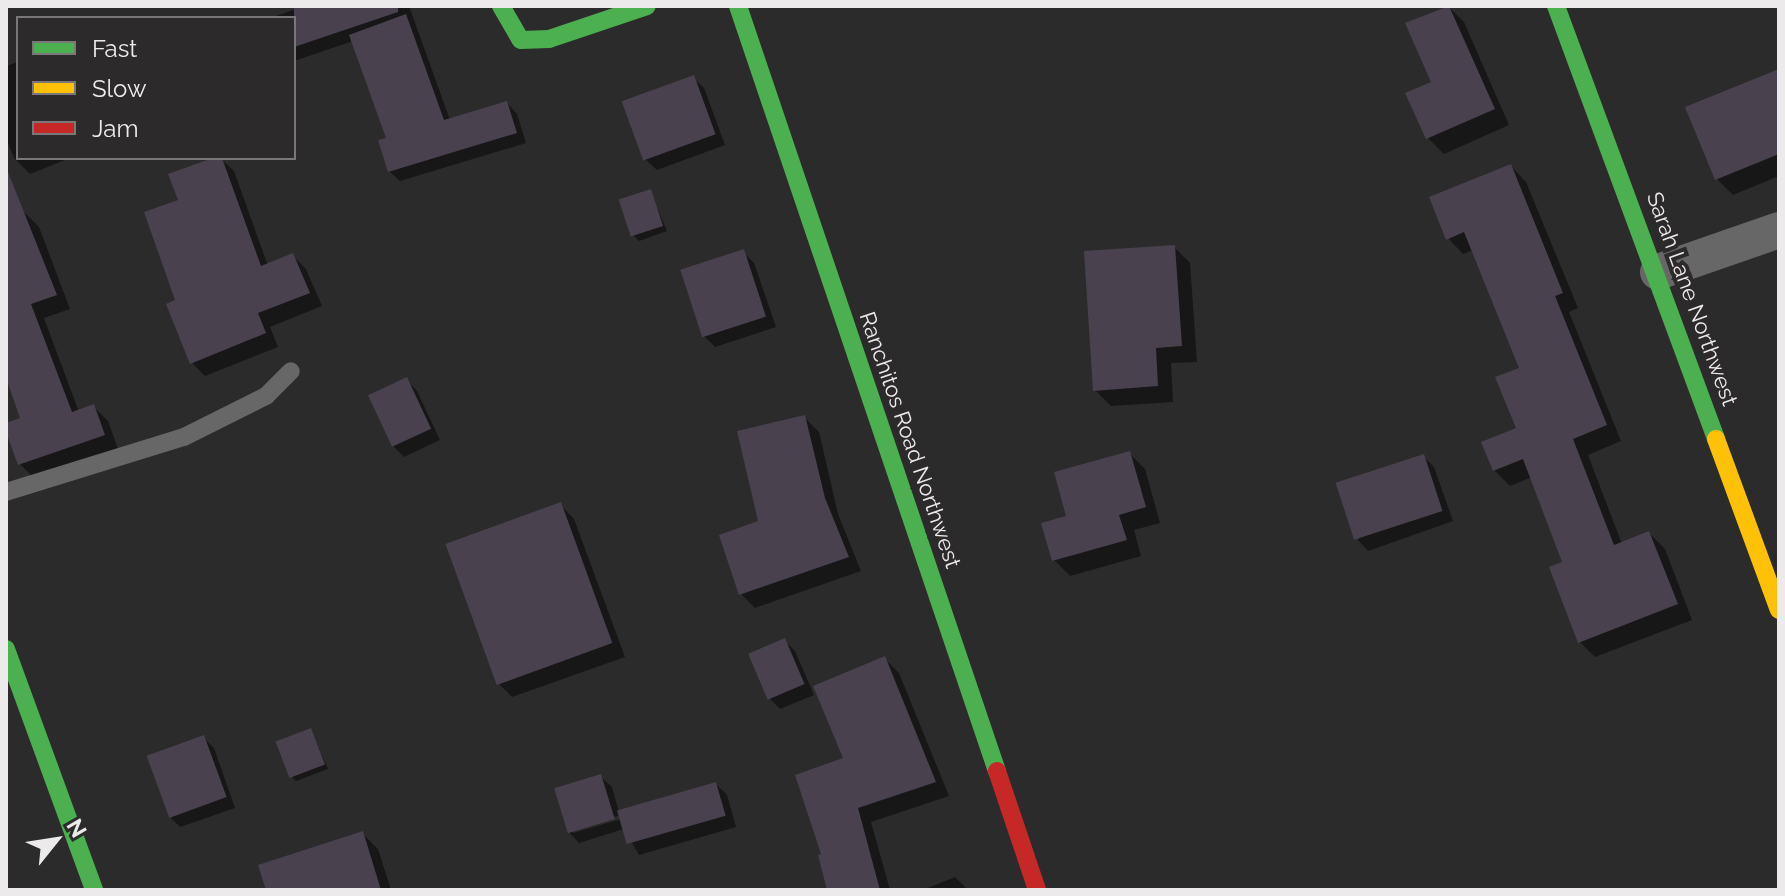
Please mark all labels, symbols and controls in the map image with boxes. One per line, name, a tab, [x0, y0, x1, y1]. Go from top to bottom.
legend	[16, 16, 296, 160]
text: Fast	[92, 34, 137, 63]
text: Slow	[92, 74, 146, 103]
text: Jam	[92, 114, 138, 143]
street label: Sarah Lane Northwest	[1641, 189, 1743, 409]
street label: Ranchitos Road Northwest	[854, 308, 966, 572]
north arrow	[16, 800, 96, 880]
text: N	[61, 814, 92, 842]

